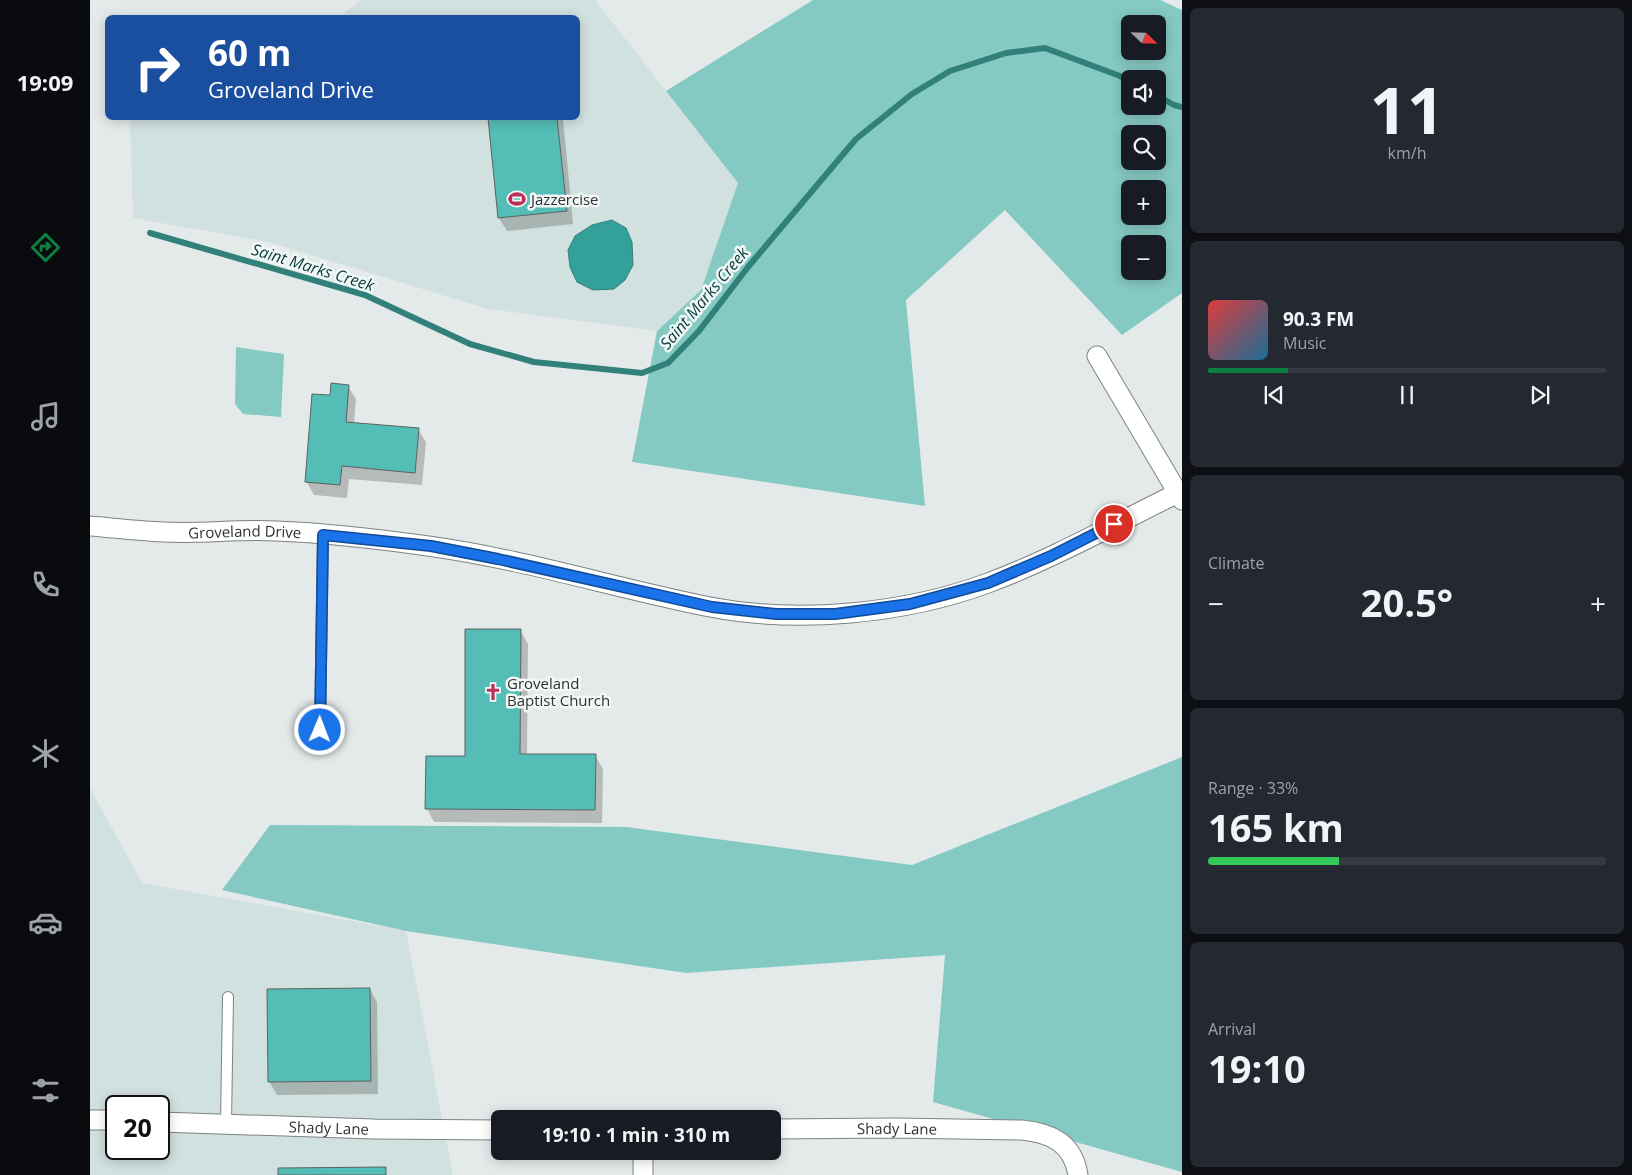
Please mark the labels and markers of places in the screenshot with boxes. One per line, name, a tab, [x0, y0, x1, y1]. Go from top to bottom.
sports icon: Jazzercise	[507, 189, 527, 209]
place label: Jazzercise	[529, 189, 599, 209]
pin	[1093, 503, 1135, 545]
place label: Groveland Baptist Church	[507, 673, 610, 710]
church icon: Groveland Baptist Church	[483, 682, 503, 702]

